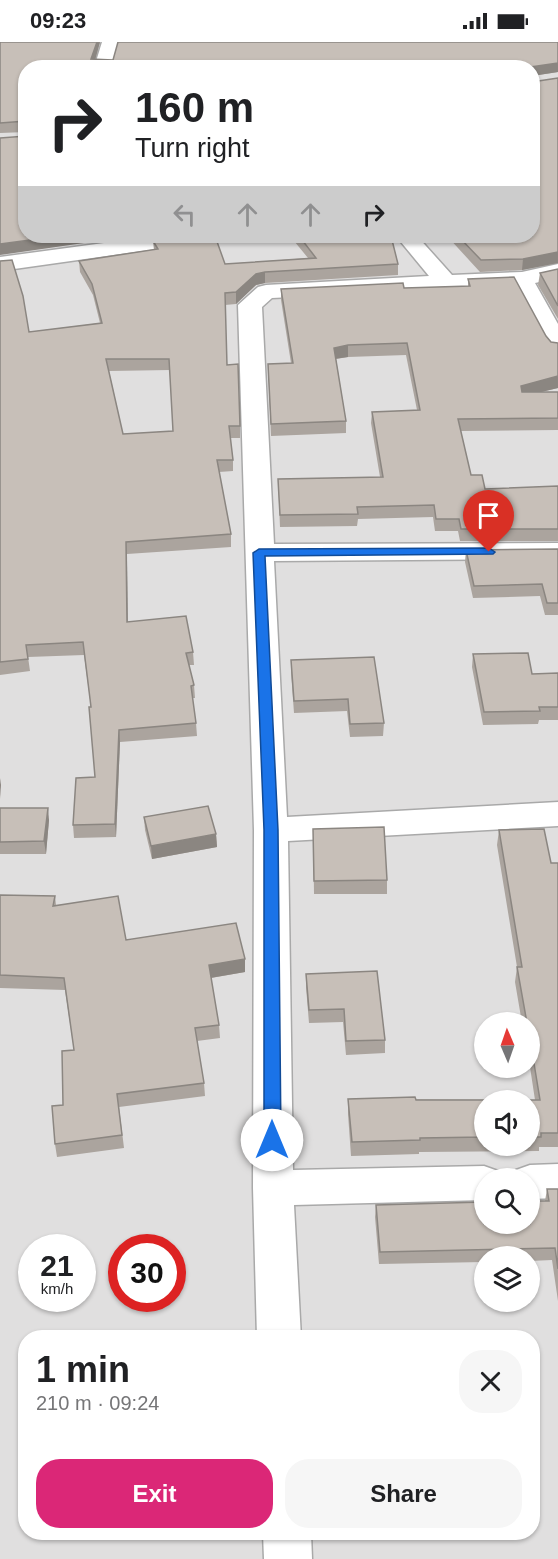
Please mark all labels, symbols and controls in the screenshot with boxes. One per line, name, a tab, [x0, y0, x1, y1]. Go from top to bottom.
text: 09:23	[30, 8, 86, 33]
icon: right	[36, 84, 114, 162]
text: 160 m	[135, 84, 254, 131]
text: Turn right	[135, 133, 250, 163]
icon: left	[168, 198, 201, 231]
icon: ahead	[231, 198, 264, 231]
icon: ahead	[294, 198, 327, 231]
icon: right	[357, 198, 390, 231]
pin	[463, 490, 514, 552]
icon: arrive	[472, 499, 505, 532]
north arrow	[474, 1012, 540, 1078]
map controls	[474, 1012, 540, 1312]
button: sound	[474, 1090, 540, 1156]
position arrow	[240, 1108, 304, 1172]
button: search	[474, 1168, 540, 1234]
speed limit sign: 30	[108, 1234, 186, 1312]
button: layers	[474, 1246, 540, 1312]
text: 21	[40, 1249, 74, 1282]
text: km/h	[41, 1280, 73, 1297]
text: 1 min	[36, 1349, 130, 1390]
button: close	[459, 1350, 522, 1413]
text: 210 m · 09:24	[36, 1392, 159, 1414]
button: Exit	[36, 1459, 273, 1528]
button: Share	[285, 1459, 522, 1528]

